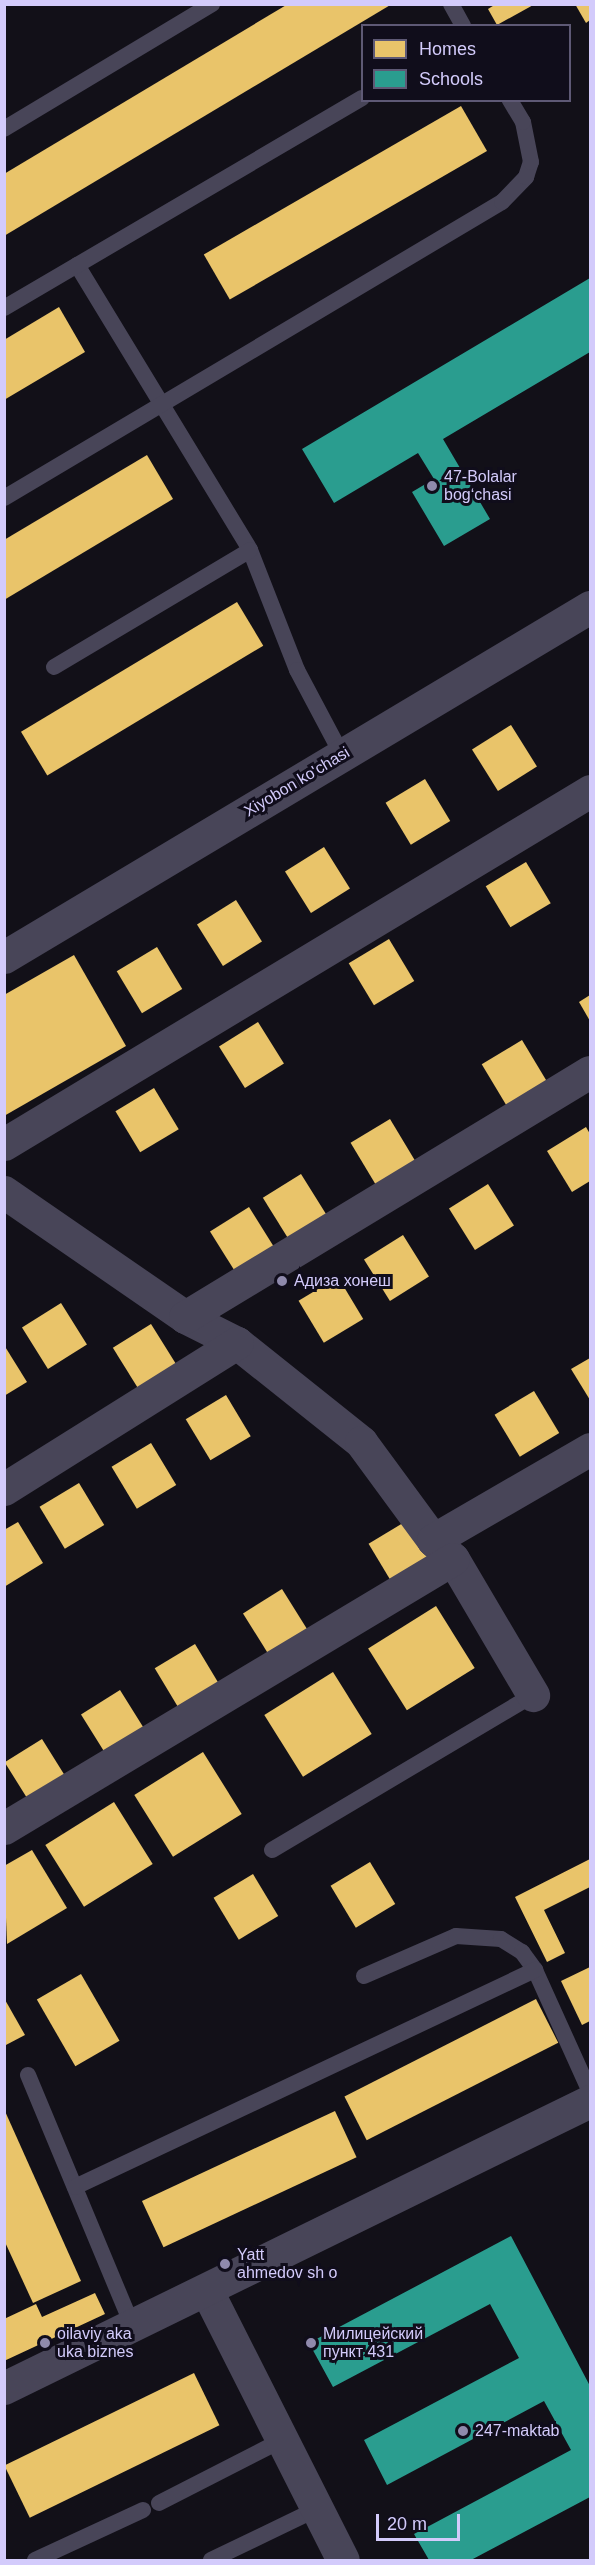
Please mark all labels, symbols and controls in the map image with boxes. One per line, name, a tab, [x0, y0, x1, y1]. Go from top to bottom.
legend	[361, 24, 571, 102]
text: Homes	[419, 39, 476, 59]
text: Schools	[419, 69, 483, 89]
place label: 47-Bolalar bogʻchasi	[444, 467, 517, 505]
marker: 47-Bolalar bogʻchasi	[425, 479, 439, 493]
street label: Xiyobon ko'chasi	[241, 743, 353, 821]
place label: Адиза хонеш	[294, 1271, 391, 1291]
marker: Адиза хонеш	[275, 1274, 289, 1288]
place label: Yatt ahmedov sh o	[237, 2245, 338, 2283]
marker: Yatt ahmedov sh o	[218, 2257, 232, 2271]
place label: oilaviy aka uka biznes	[57, 2324, 133, 2362]
place label: Милицейский пункт 431	[323, 2324, 423, 2362]
marker: oilaviy aka uka biznes	[38, 2336, 52, 2350]
marker: Милицейский пункт 431	[304, 2336, 318, 2350]
place label: 247-maktab	[475, 2421, 559, 2441]
marker: 247-maktab	[456, 2424, 470, 2438]
scale bar	[379, 2502, 463, 2540]
text: 20 m	[387, 2514, 427, 2534]

